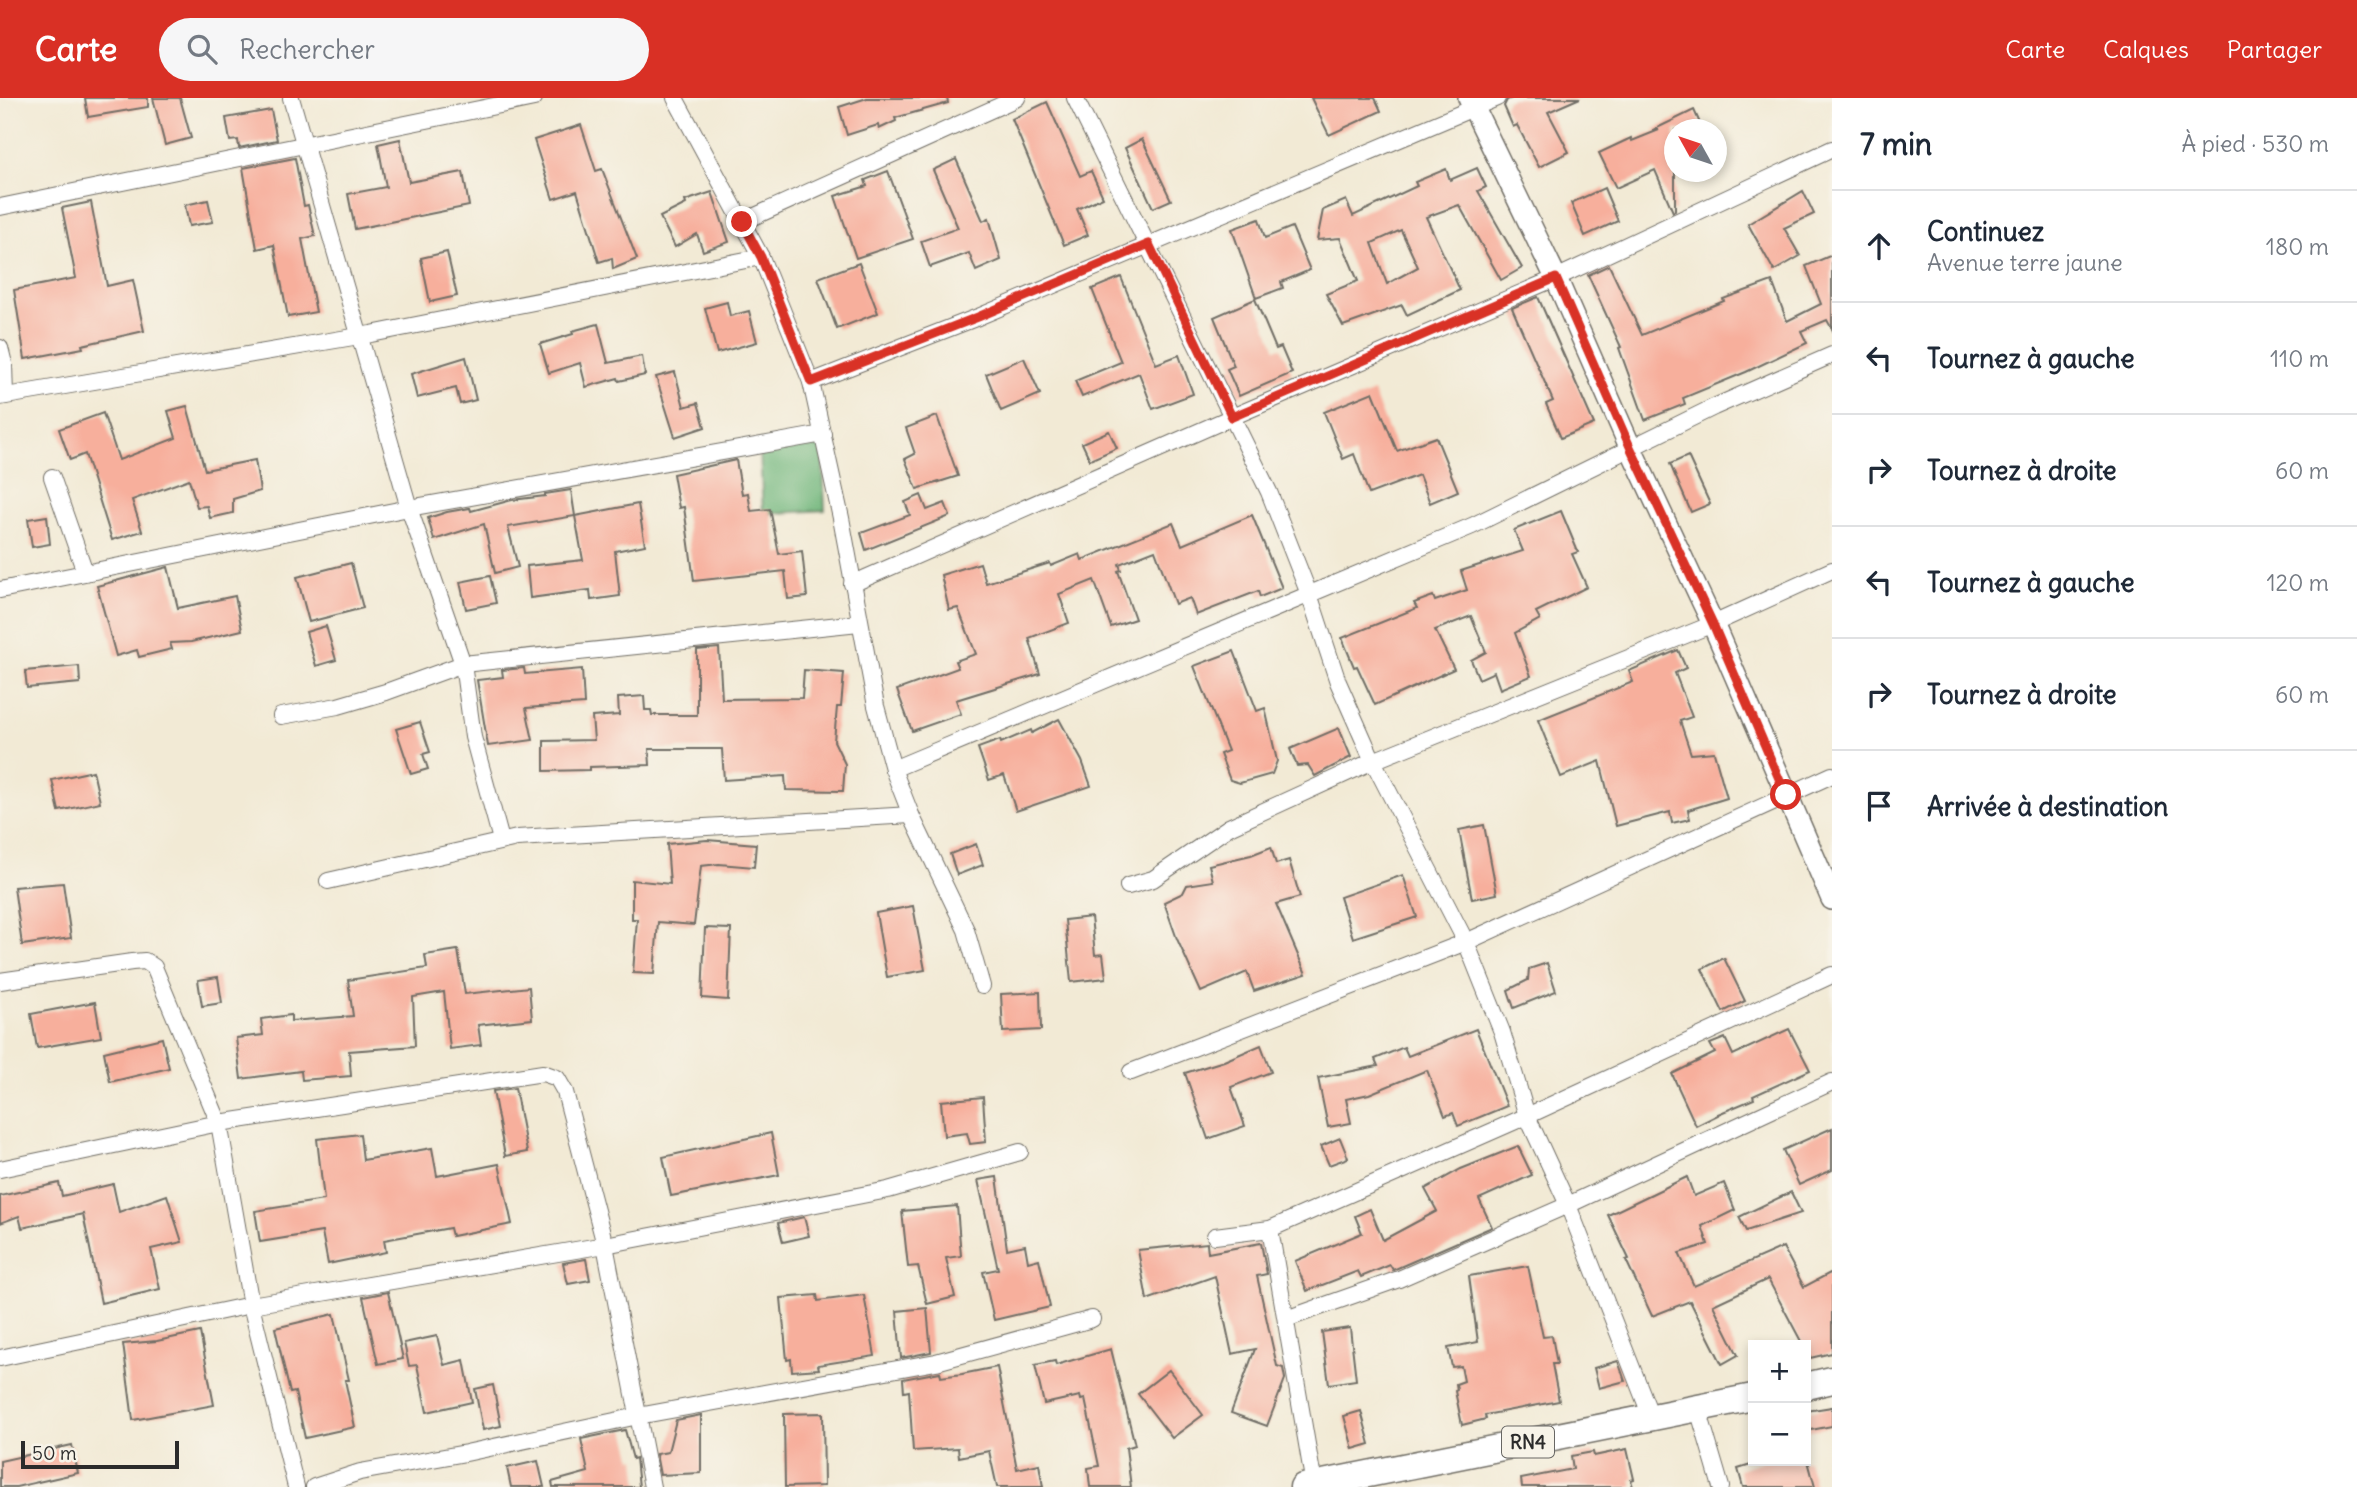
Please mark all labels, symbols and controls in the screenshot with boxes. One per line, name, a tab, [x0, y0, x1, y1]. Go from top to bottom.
search box	[159, 18, 649, 81]
text: Carte	[35, 28, 117, 70]
icon: search	[183, 30, 221, 68]
text: Rechercher	[239, 33, 375, 66]
text: Carte	[2005, 34, 2065, 64]
text: Calques	[2103, 34, 2189, 64]
text: Partager	[2227, 34, 2322, 64]
north arrow	[1664, 119, 1727, 182]
text: 7 min	[1860, 125, 1932, 163]
text: À pied · 530 m	[2181, 129, 2329, 158]
route end	[726, 206, 757, 237]
text: Continuez	[1927, 215, 2044, 248]
icon: ahead	[1860, 227, 1898, 265]
text: 180 m	[2266, 232, 2329, 261]
text: Avenue terre jaune	[1927, 248, 2123, 277]
icon: left	[1860, 339, 1898, 377]
text: Tournez à gauche	[1927, 342, 2135, 375]
text: 110 m	[2270, 344, 2329, 373]
icon: right	[1860, 451, 1898, 489]
text: Tournez à droite	[1927, 454, 2117, 487]
text: 60 m	[2275, 456, 2329, 485]
icon: left	[1860, 563, 1898, 601]
text: Tournez à gauche	[1927, 566, 2135, 599]
text: 120 m	[2266, 568, 2329, 597]
icon: right	[1860, 675, 1898, 713]
text: Tournez à droite	[1927, 678, 2117, 711]
text: 60 m	[2275, 680, 2329, 709]
route start	[1770, 779, 1801, 810]
icon: arrive	[1860, 787, 1898, 825]
text: Arrivée à destination	[1927, 790, 2168, 823]
map controls	[1748, 1340, 1811, 1466]
button: +	[1748, 1340, 1811, 1403]
button: −	[1748, 1403, 1811, 1466]
road number: RN4	[1502, 1426, 1554, 1458]
scale bar	[21, 1438, 178, 1470]
text: 50 m	[32, 1441, 77, 1465]

